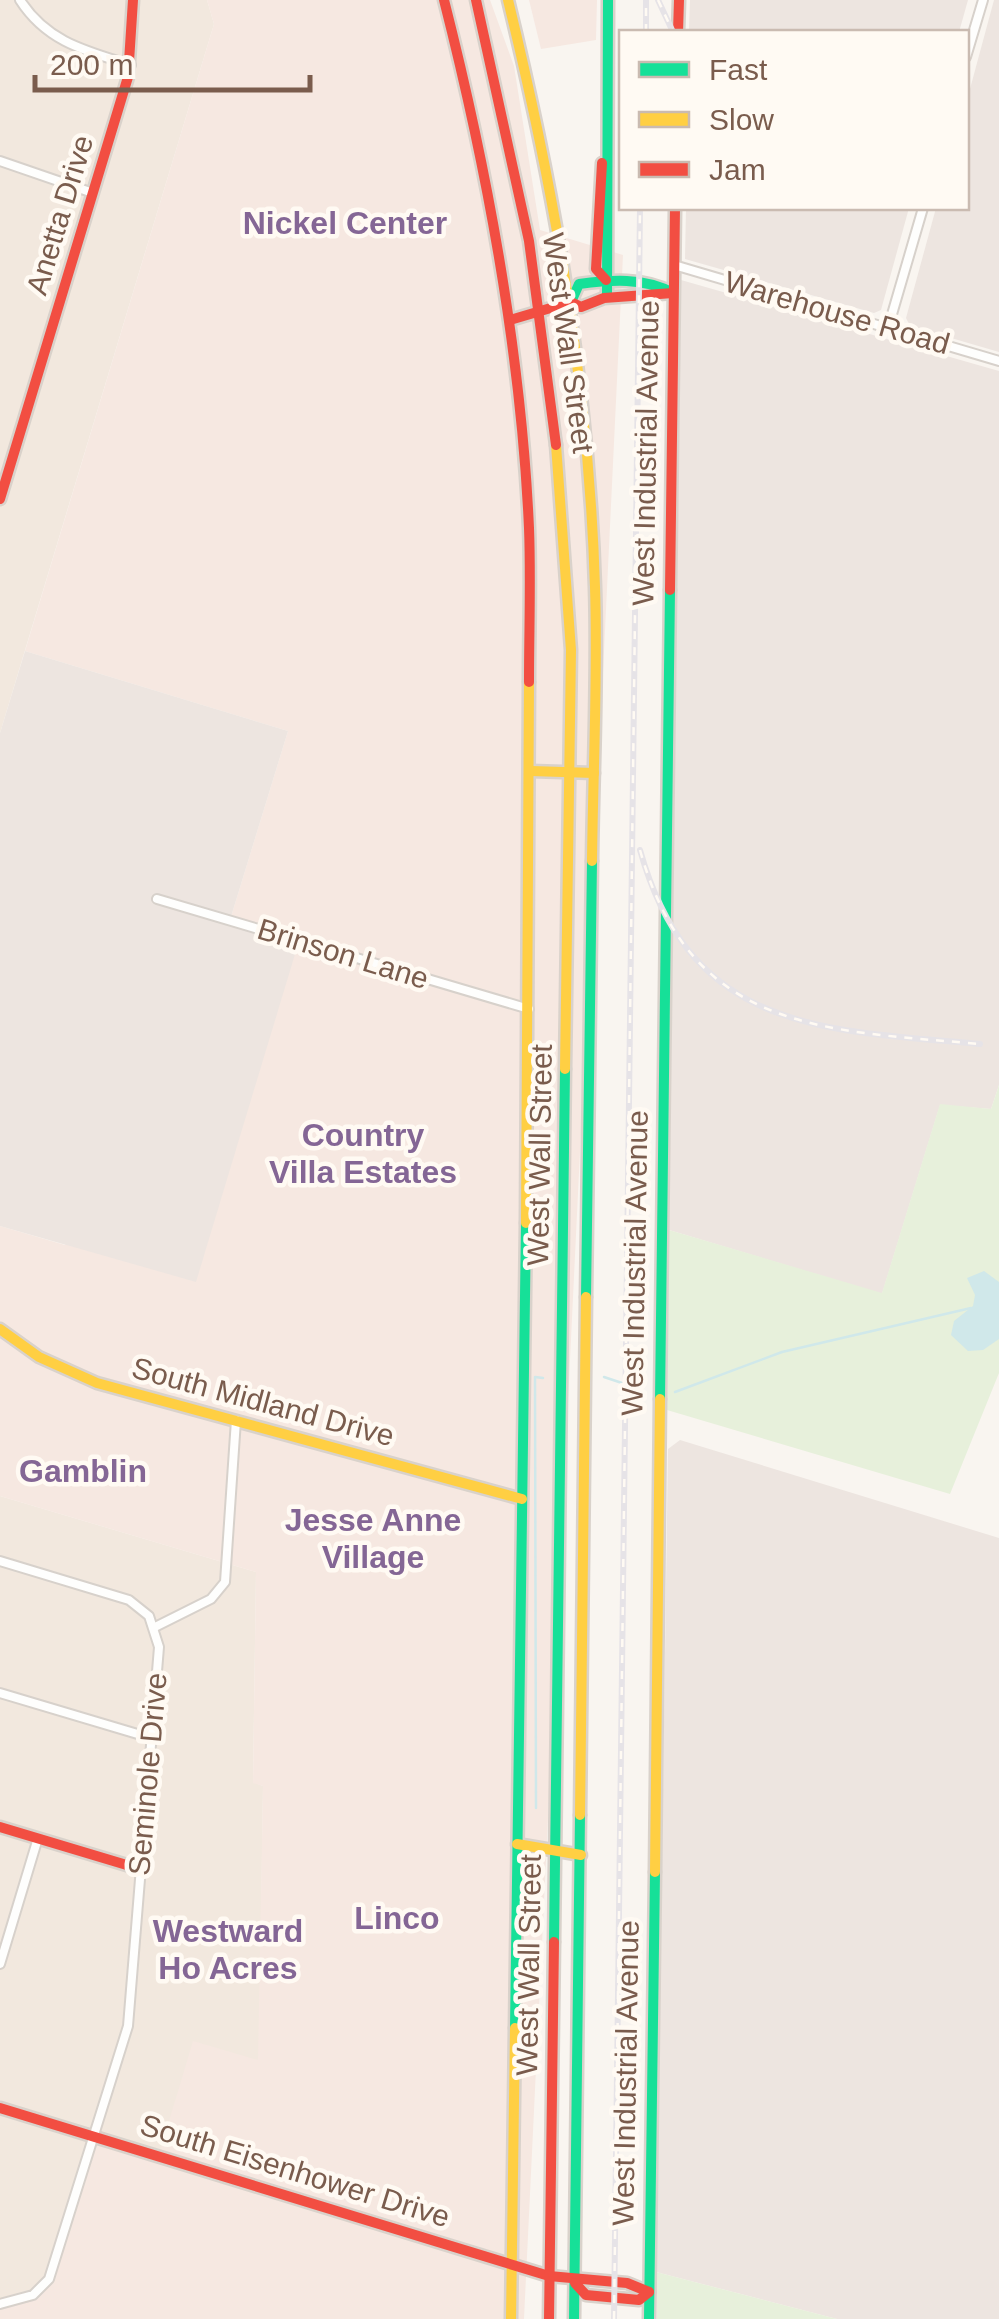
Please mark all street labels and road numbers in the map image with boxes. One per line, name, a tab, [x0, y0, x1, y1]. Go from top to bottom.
street label: Anetta Drive	[20, 131, 99, 299]
street label: West Wall Street	[537, 231, 600, 456]
street label: Warehouse Road	[721, 265, 953, 360]
street label: West Industrial Avenue	[626, 300, 665, 606]
street label: Brinson Lane	[254, 912, 433, 995]
street label: West Wall Street	[521, 1043, 558, 1266]
street label: West Industrial Avenue	[615, 1110, 654, 1416]
street label: South Midland Drive	[128, 1351, 398, 1452]
street label: Seminole Drive	[122, 1671, 173, 1877]
street label: West Wall Street	[510, 1853, 547, 2076]
street label: West Industrial Avenue	[606, 1920, 645, 2226]
street label: South Eisenhower Drive	[136, 2108, 454, 2233]

